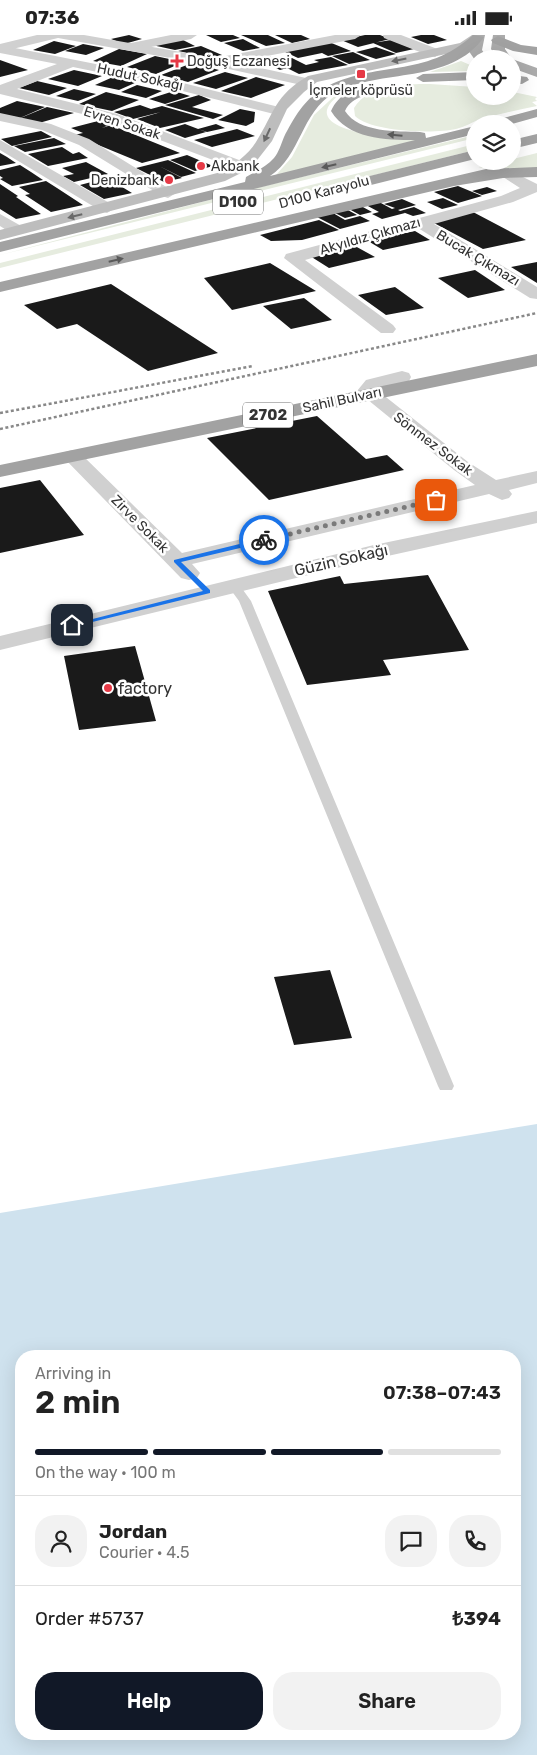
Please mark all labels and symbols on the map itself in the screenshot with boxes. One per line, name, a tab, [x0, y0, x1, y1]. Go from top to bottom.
place label: Doğuş Eczanesi	[187, 53, 290, 70]
marker: Doğuş Eczanesi	[171, 55, 183, 67]
one-way arrow	[390, 57, 406, 65]
street label: Hudut Sokağı	[95, 60, 185, 94]
marker: İçmeler köprüsü	[355, 68, 367, 80]
place label: İçmeler köprüsü	[309, 82, 413, 99]
street label: Evren Sokak	[81, 103, 163, 144]
one-way arrow	[263, 128, 271, 142]
one-way arrow	[387, 131, 403, 139]
place label: Akbank	[211, 158, 260, 175]
marker: Akbank	[195, 160, 207, 172]
one-way arrow	[321, 162, 336, 170]
place label: Denizbank	[91, 172, 160, 189]
street label: D100 Karayolu	[277, 172, 371, 212]
marker: Denizbank	[163, 174, 175, 186]
road number: D100	[213, 189, 263, 215]
one-way arrow	[68, 212, 83, 220]
street label: Akyıldız Çıkmazı	[318, 213, 422, 259]
street label: Bucak Çıkmazı	[433, 226, 523, 290]
one-way arrow	[108, 256, 123, 264]
street label: Sahil Bulvarı	[301, 383, 383, 417]
road number: 2702	[243, 403, 293, 427]
street label: Sönmez Sokak	[390, 409, 477, 480]
pin	[415, 479, 457, 521]
street label: Zirve Sokak	[108, 492, 173, 557]
courier	[239, 515, 289, 565]
street label: Güzin Sokağı	[292, 540, 390, 580]
pin	[51, 604, 93, 646]
place label: factory	[118, 679, 172, 698]
marker: factory	[102, 682, 114, 694]

